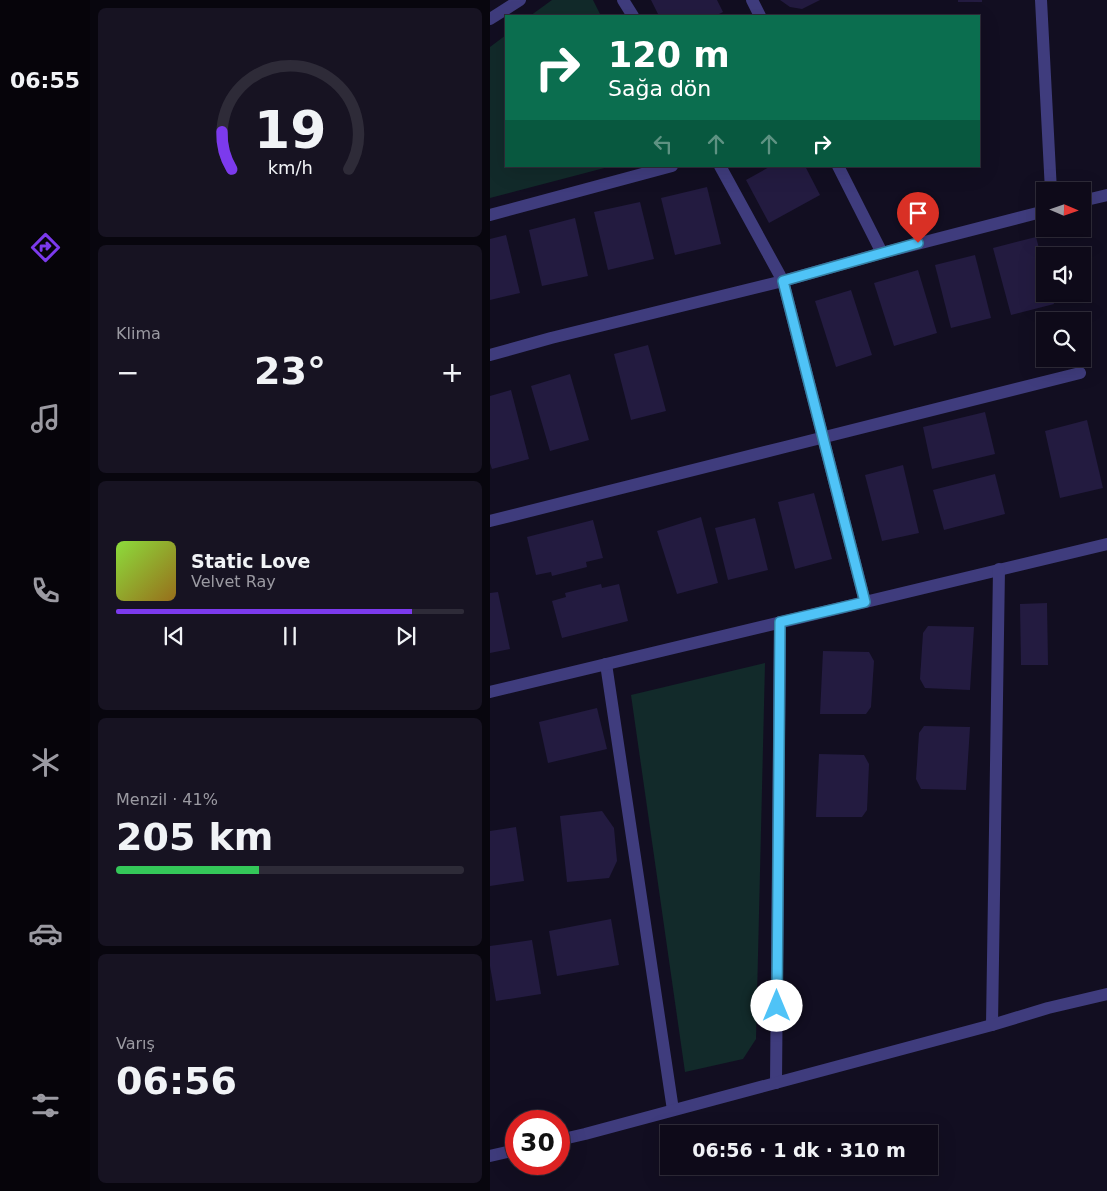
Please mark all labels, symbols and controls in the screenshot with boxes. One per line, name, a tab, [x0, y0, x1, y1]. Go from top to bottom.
icon: right	[525, 35, 590, 100]
text: 120 m	[608, 35, 730, 75]
text: 06:55	[10, 68, 80, 93]
text: Sağa dön	[608, 76, 711, 101]
text: 19	[254, 100, 326, 160]
icon: left	[649, 130, 677, 158]
icon: ahead	[702, 130, 730, 158]
icon: ahead	[755, 130, 783, 158]
icon: right	[808, 130, 836, 158]
text: km/h	[267, 157, 313, 178]
north arrow	[1036, 182, 1091, 238]
map controls	[1036, 182, 1091, 367]
pin	[897, 192, 939, 243]
icon: arrive	[904, 199, 932, 227]
icon: directions	[28, 230, 63, 265]
button: sound	[1036, 247, 1091, 302]
button: search	[1036, 312, 1091, 367]
text: Klima	[116, 324, 161, 343]
text: 23°	[254, 349, 326, 393]
text: −	[116, 356, 139, 389]
text: +	[441, 356, 464, 389]
icon: music	[28, 401, 63, 436]
text: Static Love	[191, 550, 311, 572]
text: Velvet Ray	[191, 572, 276, 591]
icon: phone	[28, 573, 63, 608]
icon: previous	[160, 622, 188, 650]
icon: pause	[276, 622, 304, 650]
icon: next	[392, 622, 420, 650]
icon: climate	[28, 745, 63, 780]
text: Menzil · 41%	[116, 790, 218, 809]
text: 205 km	[116, 815, 273, 859]
icon: car	[28, 916, 63, 951]
position arrow	[750, 979, 802, 1031]
text: Varış	[116, 1034, 155, 1053]
text: 06:56	[116, 1059, 237, 1103]
icon: filters	[28, 1088, 63, 1123]
speed limit sign: 30	[505, 1110, 570, 1175]
text: 06:56 · 1 dk · 310 m	[692, 1139, 906, 1161]

